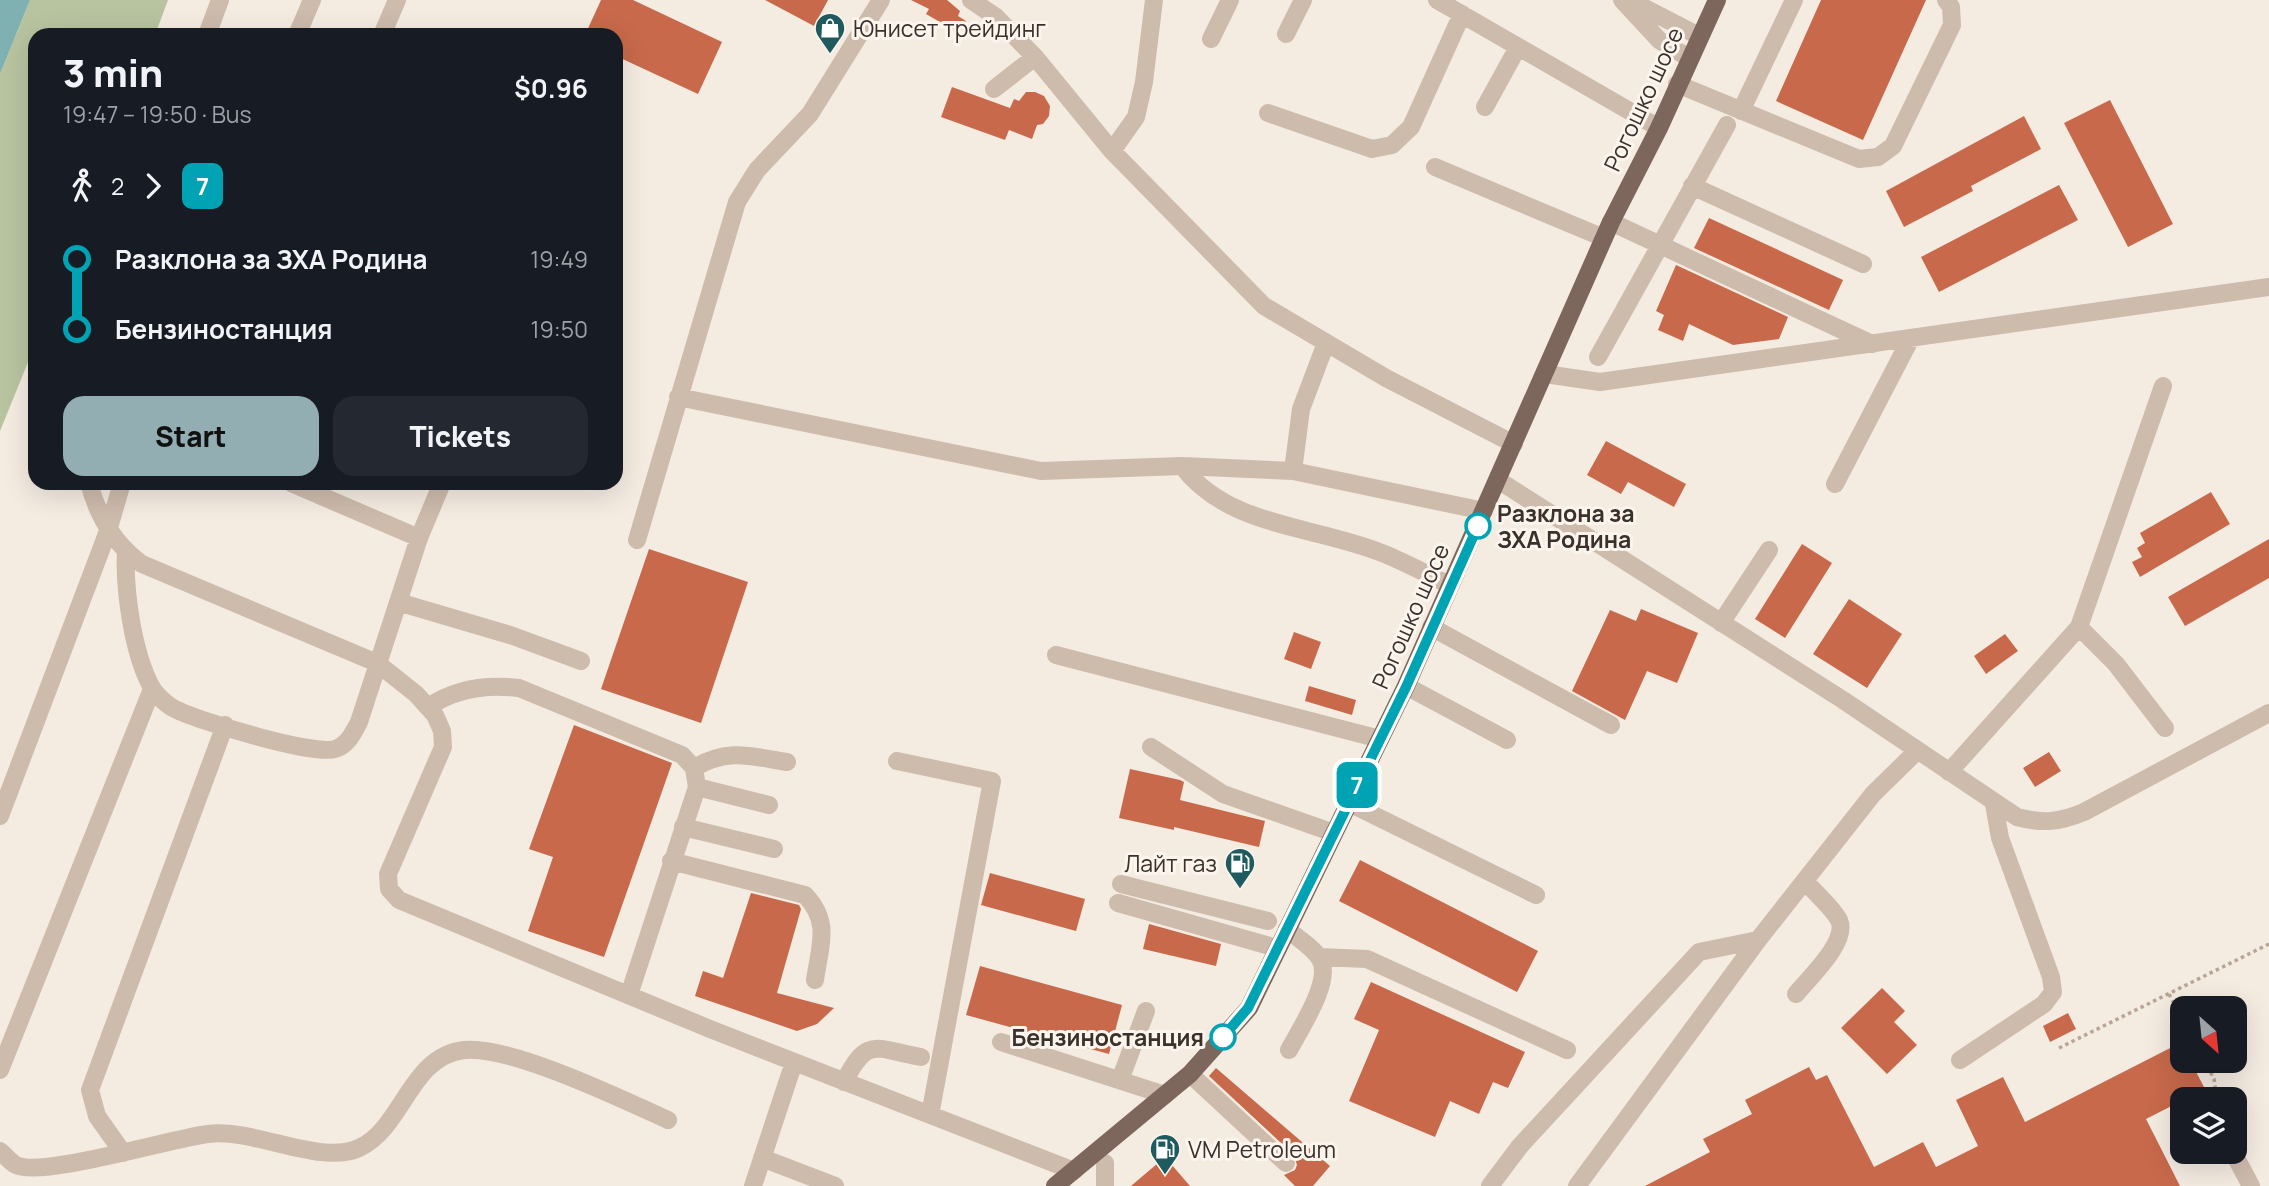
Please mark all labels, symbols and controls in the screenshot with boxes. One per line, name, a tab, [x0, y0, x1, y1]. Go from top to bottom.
shop icon: Юнисет трейдинг	[813, 11, 847, 55]
place label: Юнисет трейдинг	[853, 12, 1046, 44]
street label: Рогошко шосе	[1596, 22, 1690, 176]
text: 3 min	[63, 46, 163, 98]
text: $0.96	[514, 70, 588, 106]
text: 19:47 – 19:50 · Bus	[63, 98, 252, 130]
icon: walk	[63, 167, 101, 205]
icon: forward	[134, 167, 172, 205]
text: 7	[196, 169, 209, 202]
text: 2	[111, 170, 124, 202]
text: Разклона за ЗХА Родина	[115, 241, 428, 277]
text: 19:49	[530, 243, 588, 275]
text: Бензиностанция	[115, 311, 333, 347]
text: 19:50	[531, 313, 588, 345]
button: Start	[63, 396, 319, 476]
button: Tickets	[333, 396, 588, 476]
place label: Разклона за ЗХА Родина	[1497, 497, 1635, 555]
marker: Разклона за ЗХА Родина	[1465, 513, 1491, 539]
street label: Рогошко шосе	[1364, 538, 1456, 694]
line badge: 7	[1334, 762, 1380, 808]
text: 7	[1351, 768, 1363, 801]
fuel station icon: Лайт газ	[1223, 846, 1257, 890]
place label: Лайт газ	[1124, 847, 1217, 879]
north arrow	[2170, 996, 2247, 1073]
map controls	[2170, 996, 2247, 1164]
place label: Бензиностанция	[1012, 1021, 1204, 1053]
marker: Бензиностанция	[1210, 1024, 1236, 1050]
button: layers	[2170, 1087, 2247, 1164]
fuel station icon: VM Petroleum	[1148, 1132, 1182, 1176]
place label: VM Petroleum	[1188, 1133, 1336, 1165]

